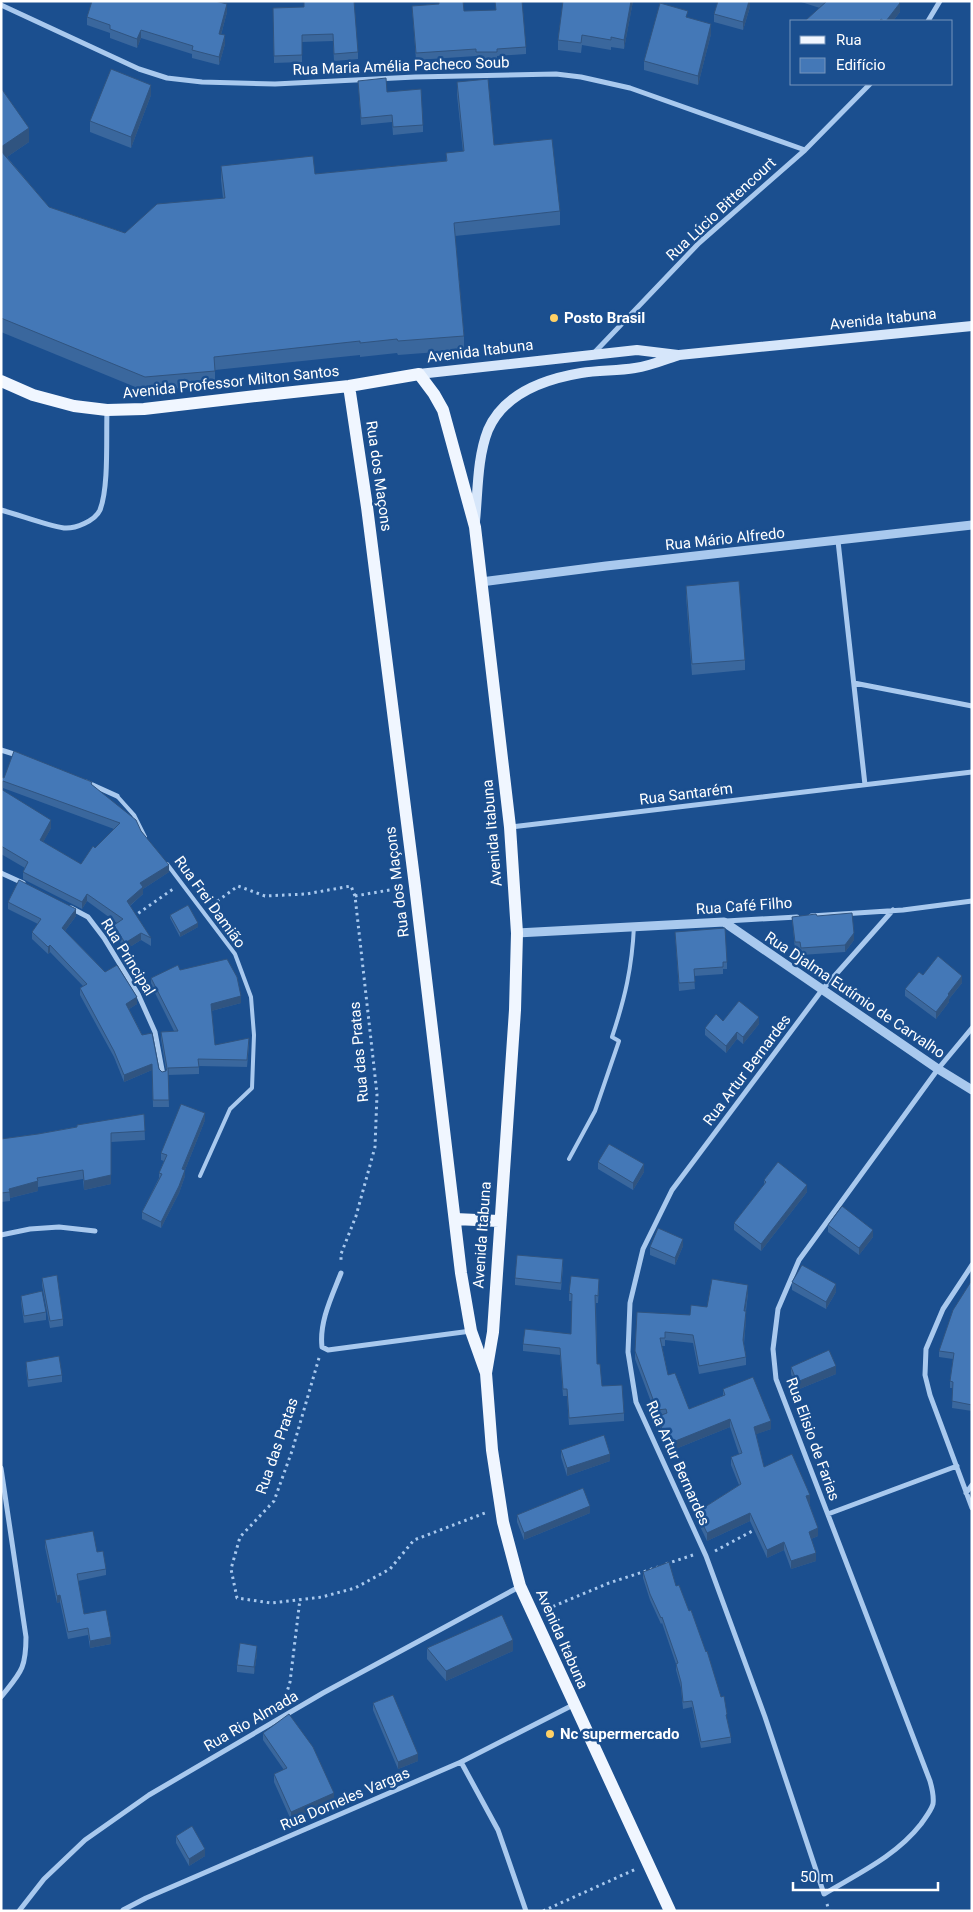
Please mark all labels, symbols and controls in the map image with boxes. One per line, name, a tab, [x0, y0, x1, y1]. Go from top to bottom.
legend	[790, 20, 953, 85]
text: Rua	[836, 31, 862, 49]
street label: Rua Maria Amélia Pacheco Soub	[292, 53, 510, 79]
text: Edifício	[836, 56, 885, 74]
street label: Rua Lúcio Bittencourt	[662, 154, 780, 264]
street label: Avenida Itabuna	[829, 304, 937, 334]
place label: Posto Brasil	[564, 309, 645, 327]
marker: Posto Brasil	[548, 312, 560, 324]
street label: Avenida Itabuna	[426, 336, 534, 366]
street label: Avenida Professor Milton Santos	[122, 362, 340, 402]
street label: Rua dos Maçons	[362, 420, 396, 532]
street label: Rua Mário Alfredo	[664, 524, 786, 554]
street label: Avenida Itabuna	[478, 779, 506, 887]
street label: Rua Santarém	[638, 779, 734, 809]
street label: Rua dos Maçons	[381, 826, 413, 938]
street label: Rua Frei Damião	[171, 853, 249, 951]
street label: Rua Café Filho	[695, 894, 793, 918]
street label: Rua Principal	[97, 915, 159, 999]
street label: Rua Djalma Eutímio de Carvalho	[762, 928, 948, 1062]
street label: Rua das Pratas	[346, 1001, 372, 1103]
street label: Rua Artur Bernardes	[699, 1011, 795, 1129]
street label: Avenida Itabuna	[469, 1181, 495, 1289]
street label: Rua Elisio de Farias	[782, 1375, 844, 1503]
street label: Rua das Pratas	[252, 1395, 302, 1497]
street label: Rua Artur Bernardes	[642, 1398, 714, 1528]
street label: Avenida Itabuna	[532, 1586, 592, 1692]
street label: Rua Rio Almada	[201, 1687, 301, 1755]
place label: Nc supermercado	[560, 1725, 679, 1743]
marker: Nc supermercado	[544, 1728, 556, 1740]
street label: Rua Dorneles Vargas	[278, 1764, 412, 1834]
scale bar	[793, 1860, 938, 1892]
text: 50 m	[800, 1868, 834, 1886]

